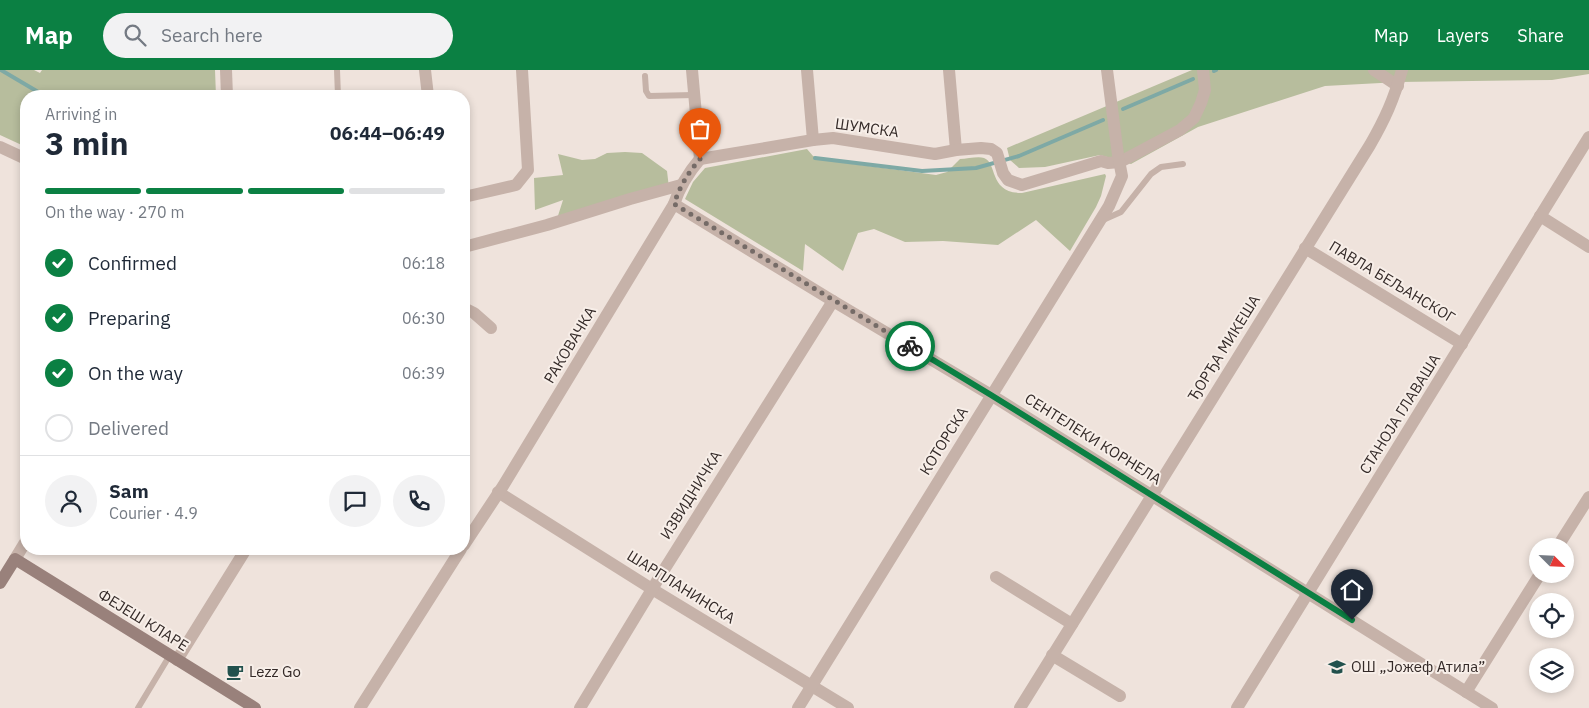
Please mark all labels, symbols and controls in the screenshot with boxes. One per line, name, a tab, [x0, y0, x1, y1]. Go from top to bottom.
search box	[103, 13, 453, 58]
text: Map	[25, 19, 73, 51]
icon: search	[121, 21, 149, 49]
text: Search here	[161, 23, 263, 47]
text: Map	[1374, 24, 1409, 47]
text: Layers	[1437, 24, 1489, 47]
text: Share	[1517, 24, 1564, 47]
text: Arriving in	[45, 104, 117, 124]
pin	[679, 108, 721, 159]
street label: ШУМСКА	[834, 114, 901, 141]
icon: bag	[686, 115, 714, 143]
text: 06:44–06:49	[330, 121, 445, 145]
text: 3 min	[45, 122, 129, 164]
text: On the way · 270 m	[45, 202, 184, 222]
street label: ПАВЛА БЕЉАНСКОГ	[1326, 236, 1459, 327]
icon: check	[45, 249, 73, 277]
text: Confirmed	[88, 251, 177, 275]
text: 06:18	[402, 253, 445, 273]
street label: ЂОРЂА МИКЕША	[1183, 291, 1264, 404]
street label: РАКОВАЧКА	[539, 303, 600, 386]
icon: check	[45, 304, 73, 332]
text: Preparing	[88, 306, 170, 330]
text: 06:30	[402, 308, 445, 328]
courier	[885, 321, 935, 371]
icon: bike	[896, 332, 924, 360]
street label: СТАНОЈА ГЛАВАША	[1355, 350, 1444, 477]
icon: check	[45, 359, 73, 387]
text: On the way	[88, 361, 183, 385]
text: 06:39	[402, 363, 445, 383]
street label: СЕНТЕЛЕКИ КОРНЕЛА	[1021, 389, 1165, 489]
street label: КОТОРСКА	[915, 403, 972, 478]
text: Delivered	[88, 416, 169, 440]
street label: ИЗВИДНИЧКА	[656, 446, 726, 543]
button: person	[45, 475, 97, 527]
button: chat	[329, 475, 381, 527]
button: phone	[393, 475, 445, 527]
text: Sam	[109, 479, 149, 503]
text: Courier · 4.9	[109, 503, 198, 523]
north arrow	[1529, 538, 1574, 582]
map controls	[1529, 538, 1574, 693]
street label: ШАРПЛАНИНСКА	[624, 546, 739, 628]
pin	[1331, 569, 1373, 620]
icon: home	[1338, 576, 1366, 604]
street label: ФЕЈЕШ КЛАРЕ	[95, 584, 192, 655]
button: locate	[1529, 593, 1574, 638]
button: layers	[1529, 648, 1574, 693]
school or university icon: ОШ „Јожеф Атила”	[1327, 657, 1347, 677]
place label: ОШ „Јожеф Атила”	[1351, 657, 1485, 676]
cafe icon: Lezz Go	[225, 662, 245, 682]
place label: Lezz Go	[249, 662, 301, 681]

